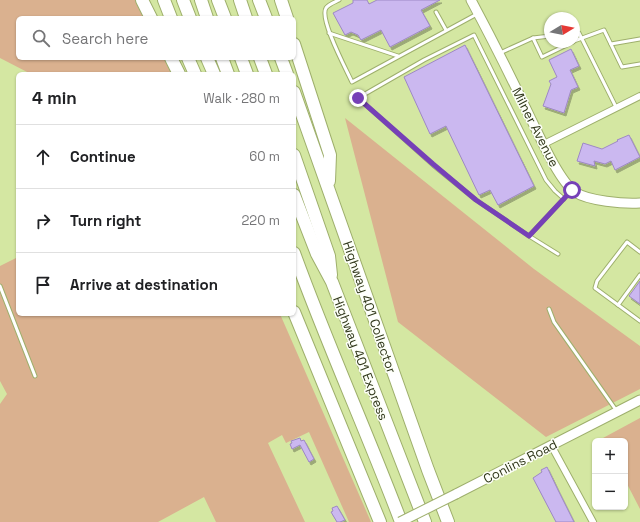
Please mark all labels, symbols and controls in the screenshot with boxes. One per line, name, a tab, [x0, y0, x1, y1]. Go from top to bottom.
north arrow	[544, 12, 580, 48]
search box	[16, 16, 296, 60]
icon: search	[30, 27, 52, 49]
text: Search here	[62, 29, 148, 48]
street label: Milner Avenue	[508, 84, 563, 170]
text: 4 min	[32, 87, 77, 109]
route end	[349, 89, 367, 107]
text: Walk · 280 m	[203, 90, 280, 107]
icon: ahead	[32, 146, 54, 168]
text: Continue	[70, 147, 136, 166]
text: 60 m	[249, 148, 280, 165]
route start	[563, 181, 581, 199]
icon: right	[32, 210, 54, 232]
text: Turn right	[70, 211, 141, 230]
text: 220 m	[241, 212, 280, 229]
street label: Highway 401 Collector	[339, 239, 400, 376]
icon: arrive	[32, 274, 54, 296]
text: Arrive at destination	[70, 275, 218, 294]
street label: Highway 401 Express	[329, 294, 392, 423]
street label: Conlins Road	[480, 436, 560, 487]
map controls	[592, 438, 628, 510]
button: +	[592, 438, 628, 474]
button: −	[592, 474, 628, 510]

